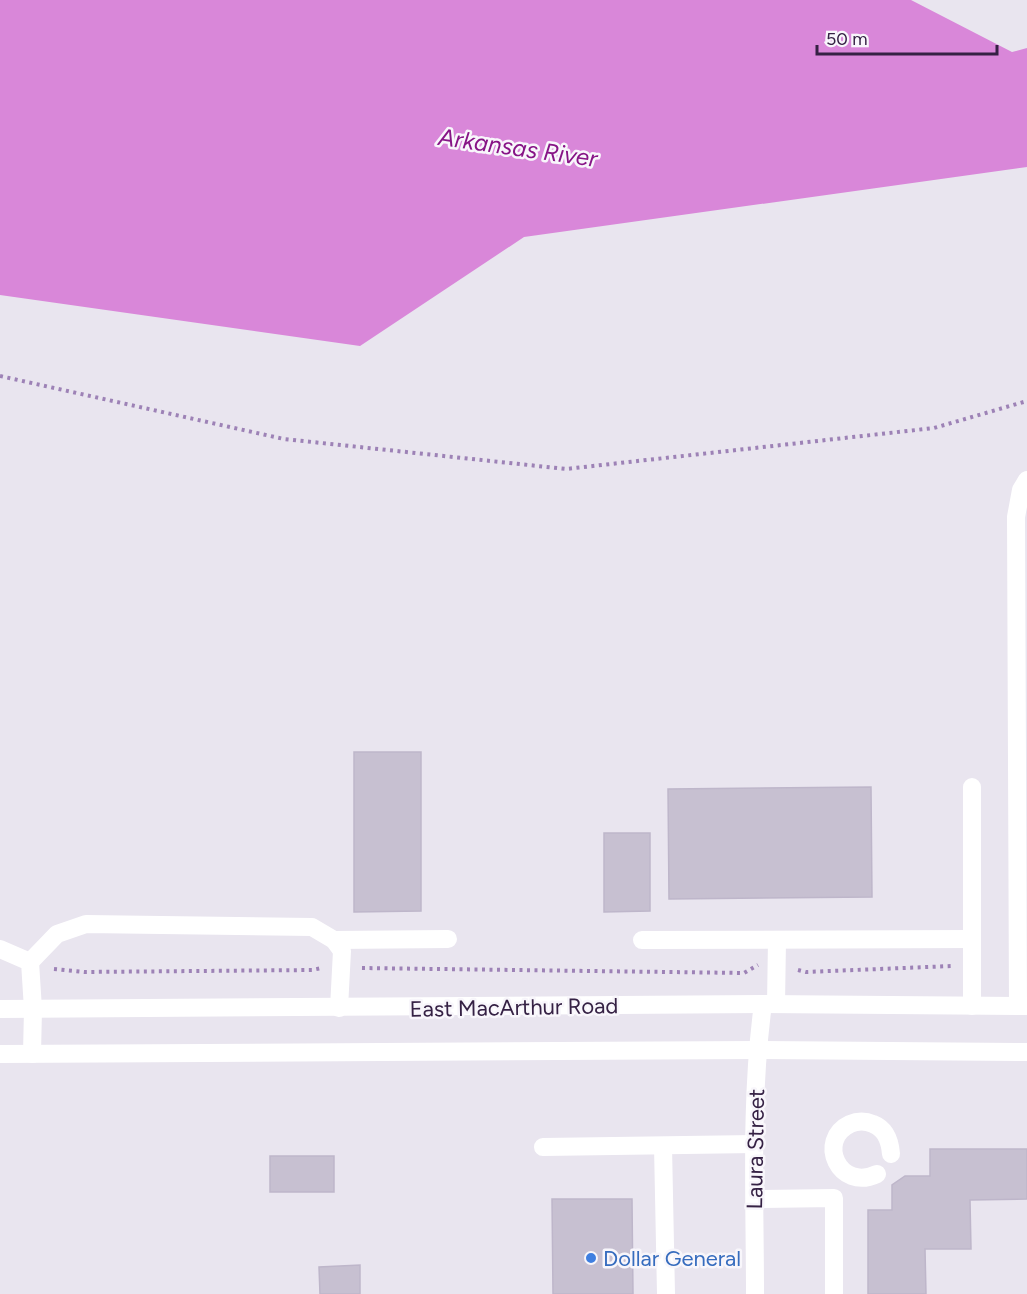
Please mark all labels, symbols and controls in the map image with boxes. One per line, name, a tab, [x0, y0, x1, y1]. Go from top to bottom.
scale bar	[817, 18, 997, 56]
text: 50 m	[826, 28, 868, 50]
water label: Arkansas River	[436, 122, 600, 173]
street label: East MacArthur Road	[409, 992, 619, 1023]
street label: Laura Street	[741, 1088, 770, 1210]
place label: Dollar General	[603, 1245, 741, 1272]
marker: Dollar General	[584, 1251, 598, 1265]

